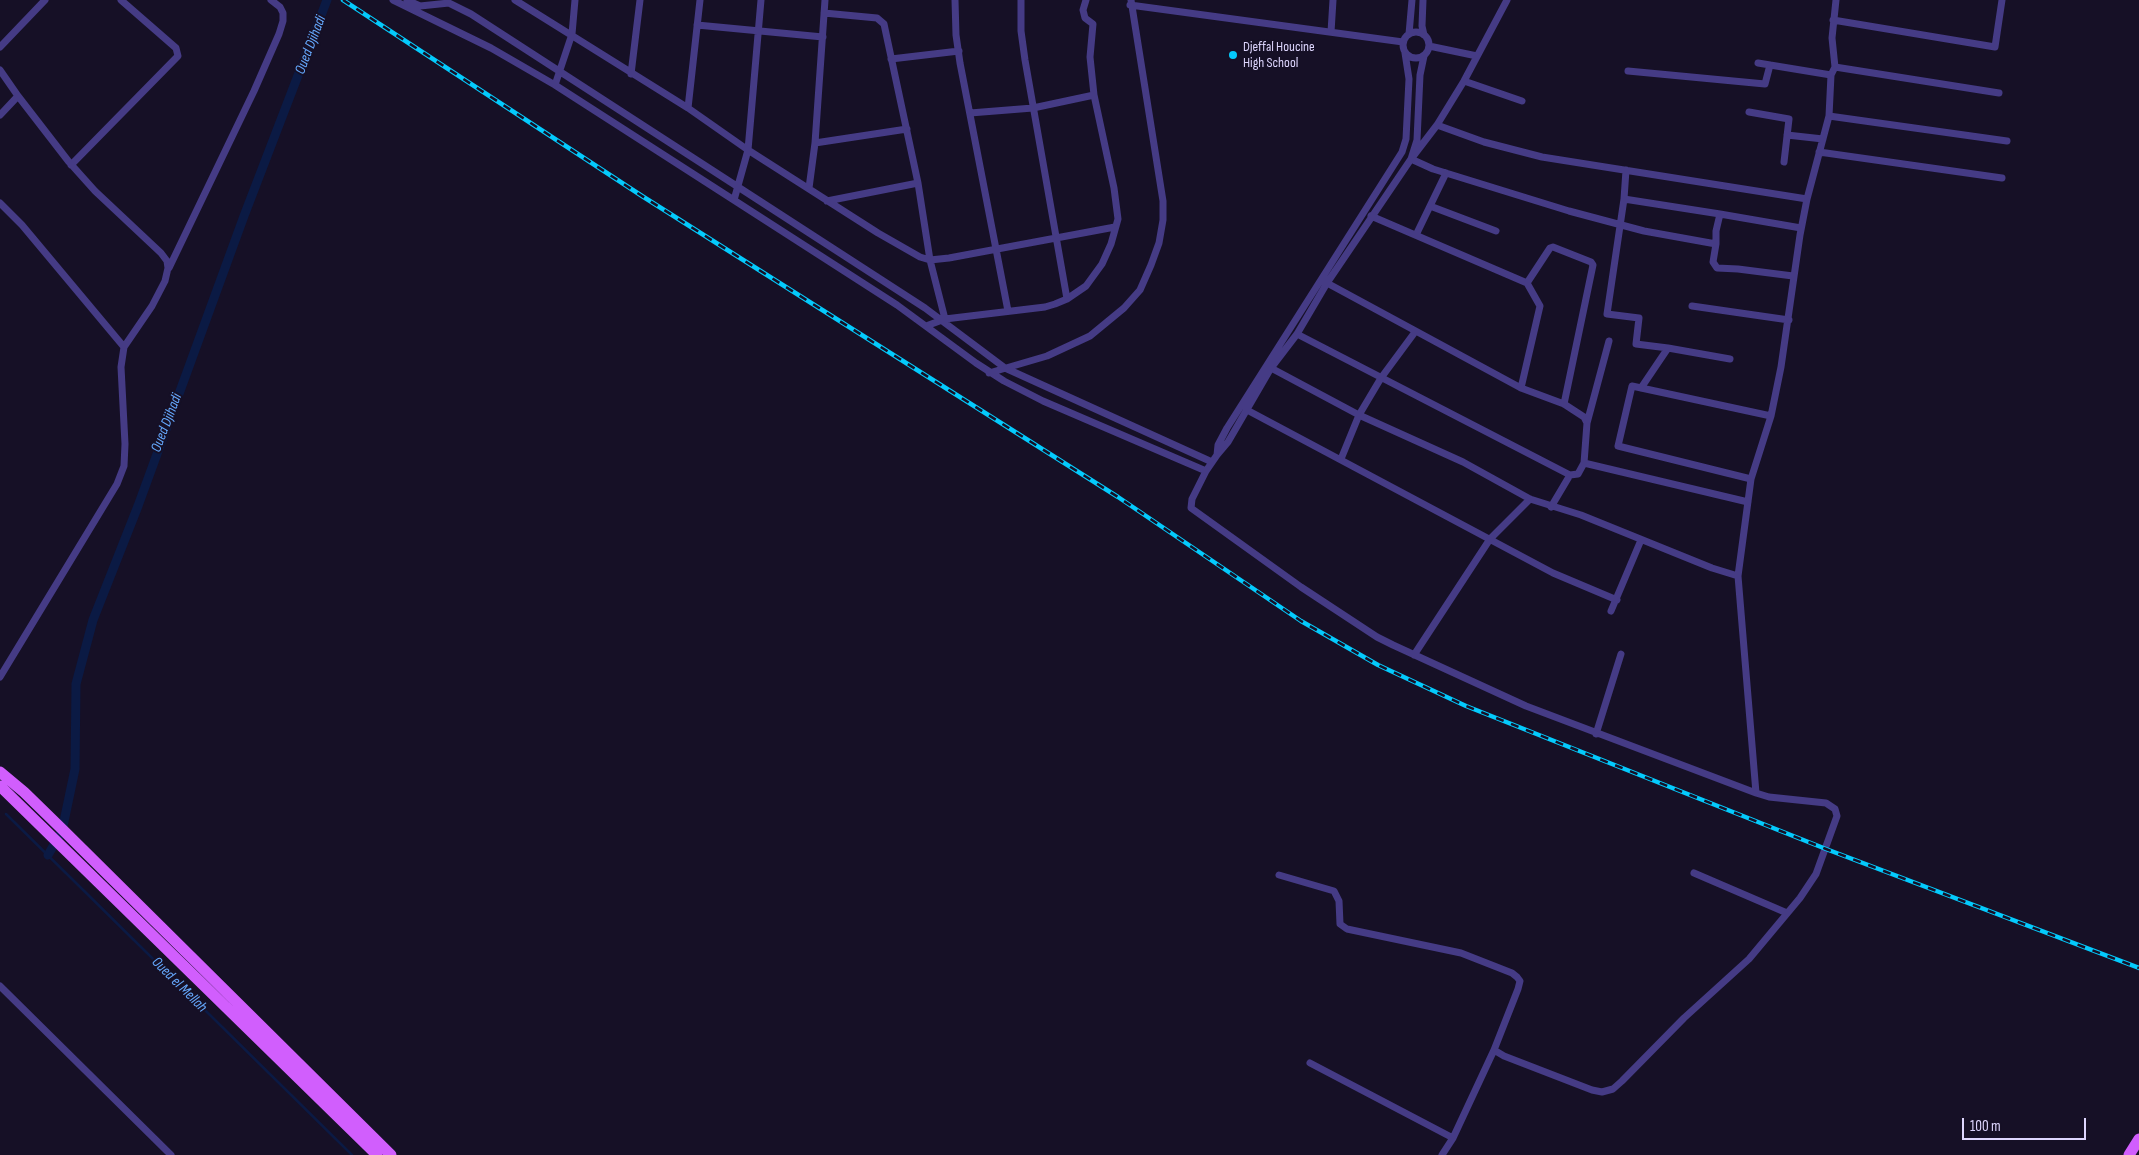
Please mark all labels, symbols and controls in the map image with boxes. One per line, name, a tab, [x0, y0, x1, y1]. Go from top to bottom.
water label: Oued Djihadi	[292, 13, 330, 77]
place label: Djeffal Houcine High School	[1243, 39, 1315, 72]
marker: Djeffal Houcine High School	[1227, 49, 1239, 61]
water label: Oued Djihadi	[148, 391, 186, 455]
water label: Oued el Mellah	[148, 954, 210, 1016]
scale bar	[1964, 1108, 2088, 1140]
text: 100 m	[1970, 1117, 2001, 1136]

